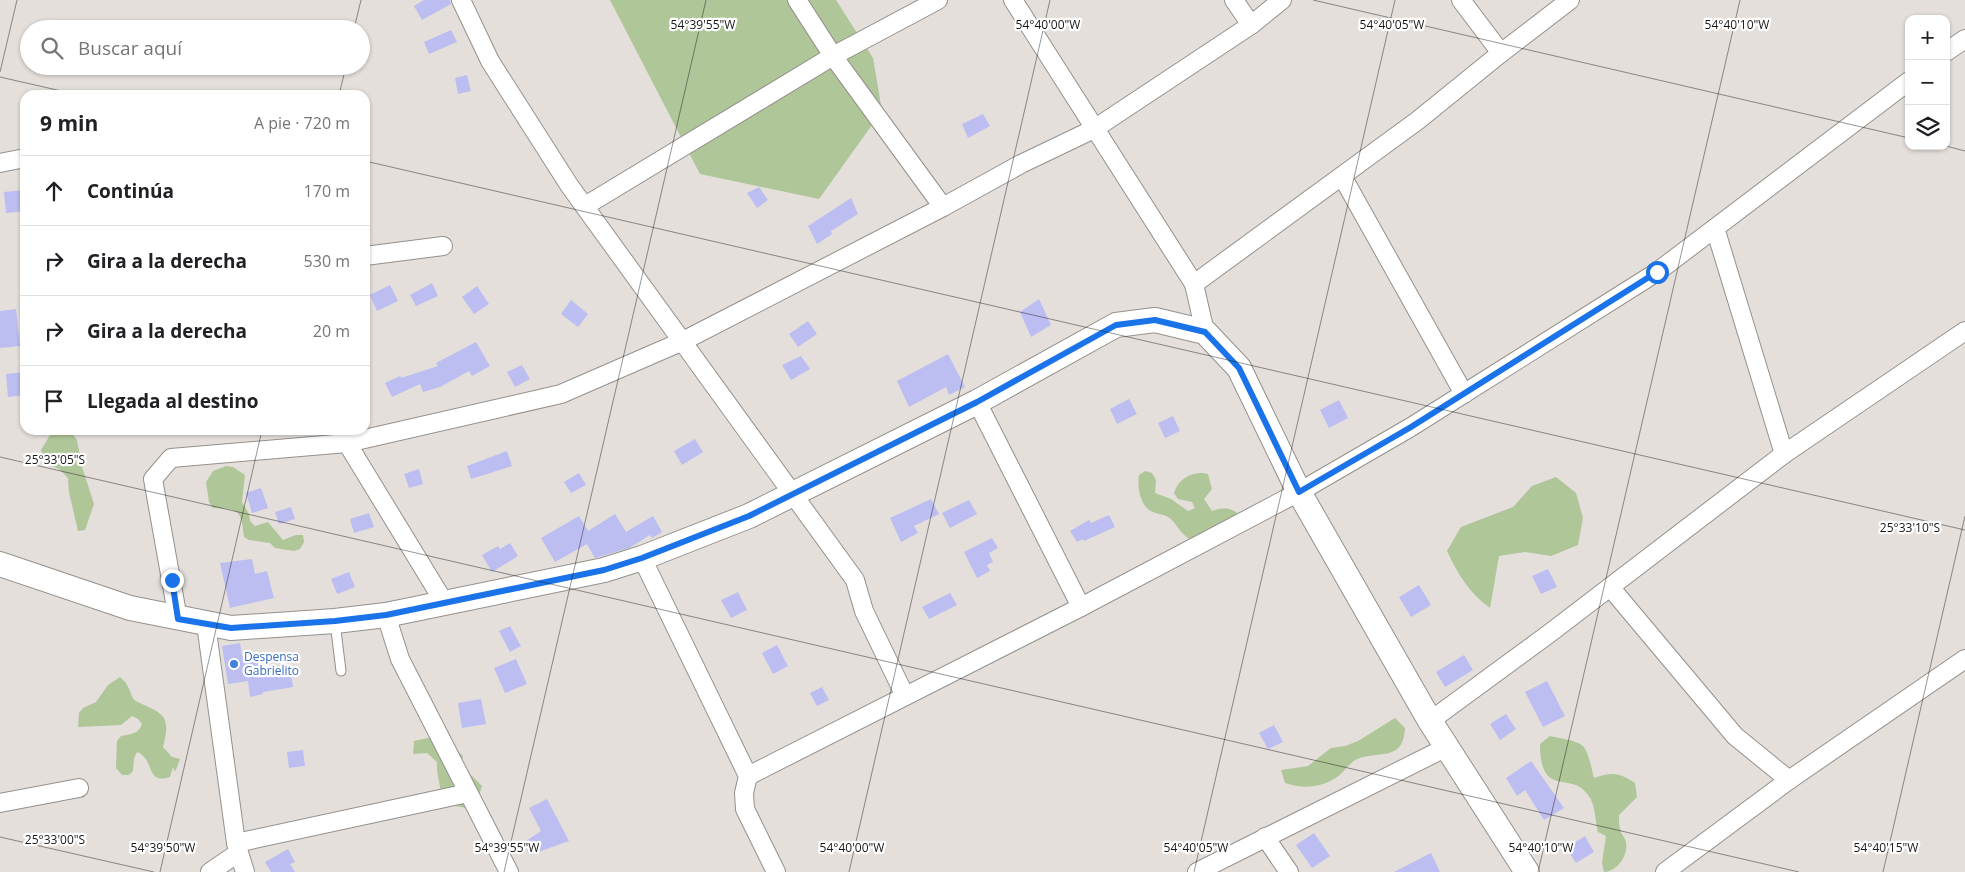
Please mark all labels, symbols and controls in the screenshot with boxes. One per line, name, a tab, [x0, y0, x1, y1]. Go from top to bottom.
map controls	[1905, 15, 1950, 150]
button: +	[1905, 15, 1950, 60]
text: 54°39'55"W	[671, 16, 735, 33]
text: 54°40'00"W	[1016, 16, 1080, 33]
text: 54°40'05"W	[1360, 16, 1424, 33]
text: 54°40'10"W	[1705, 16, 1769, 33]
search box	[20, 20, 370, 75]
icon: search	[38, 34, 66, 62]
text: Buscar aquí	[78, 35, 182, 61]
button: −	[1905, 60, 1950, 105]
button: layers	[1905, 105, 1950, 150]
text: 9 min	[40, 109, 98, 137]
text: A pie · 720 m	[254, 112, 350, 134]
icon: ahead	[40, 177, 68, 205]
text: Continúa	[87, 178, 174, 204]
text: 170 m	[304, 180, 350, 202]
icon: right	[40, 247, 68, 275]
text: Gira a la derecha	[87, 248, 247, 274]
text: 530 m	[304, 250, 350, 272]
route start	[1646, 261, 1669, 284]
icon: right	[40, 317, 68, 345]
text: Gira a la derecha	[87, 318, 247, 344]
text: 20 m	[313, 320, 350, 342]
icon: arrive	[40, 387, 68, 415]
text: Llegada al destino	[87, 388, 259, 414]
text: 25°33'05"S	[25, 451, 85, 468]
text: 25°33'10"S	[1880, 519, 1940, 536]
route end	[161, 569, 184, 592]
place label: Despensa Gabrielito	[244, 648, 299, 679]
marker: Despensa Gabrielito	[228, 658, 240, 670]
text: 25°33'00"S	[25, 831, 85, 848]
text: 54°39'50"W	[131, 839, 195, 856]
text: 54°39'55"W	[475, 839, 539, 856]
text: 54°40'00"W	[820, 839, 884, 856]
text: 54°40'05"W	[1164, 839, 1228, 856]
text: 54°40'10"W	[1509, 839, 1573, 856]
text: 54°40'15"W	[1854, 839, 1918, 856]

